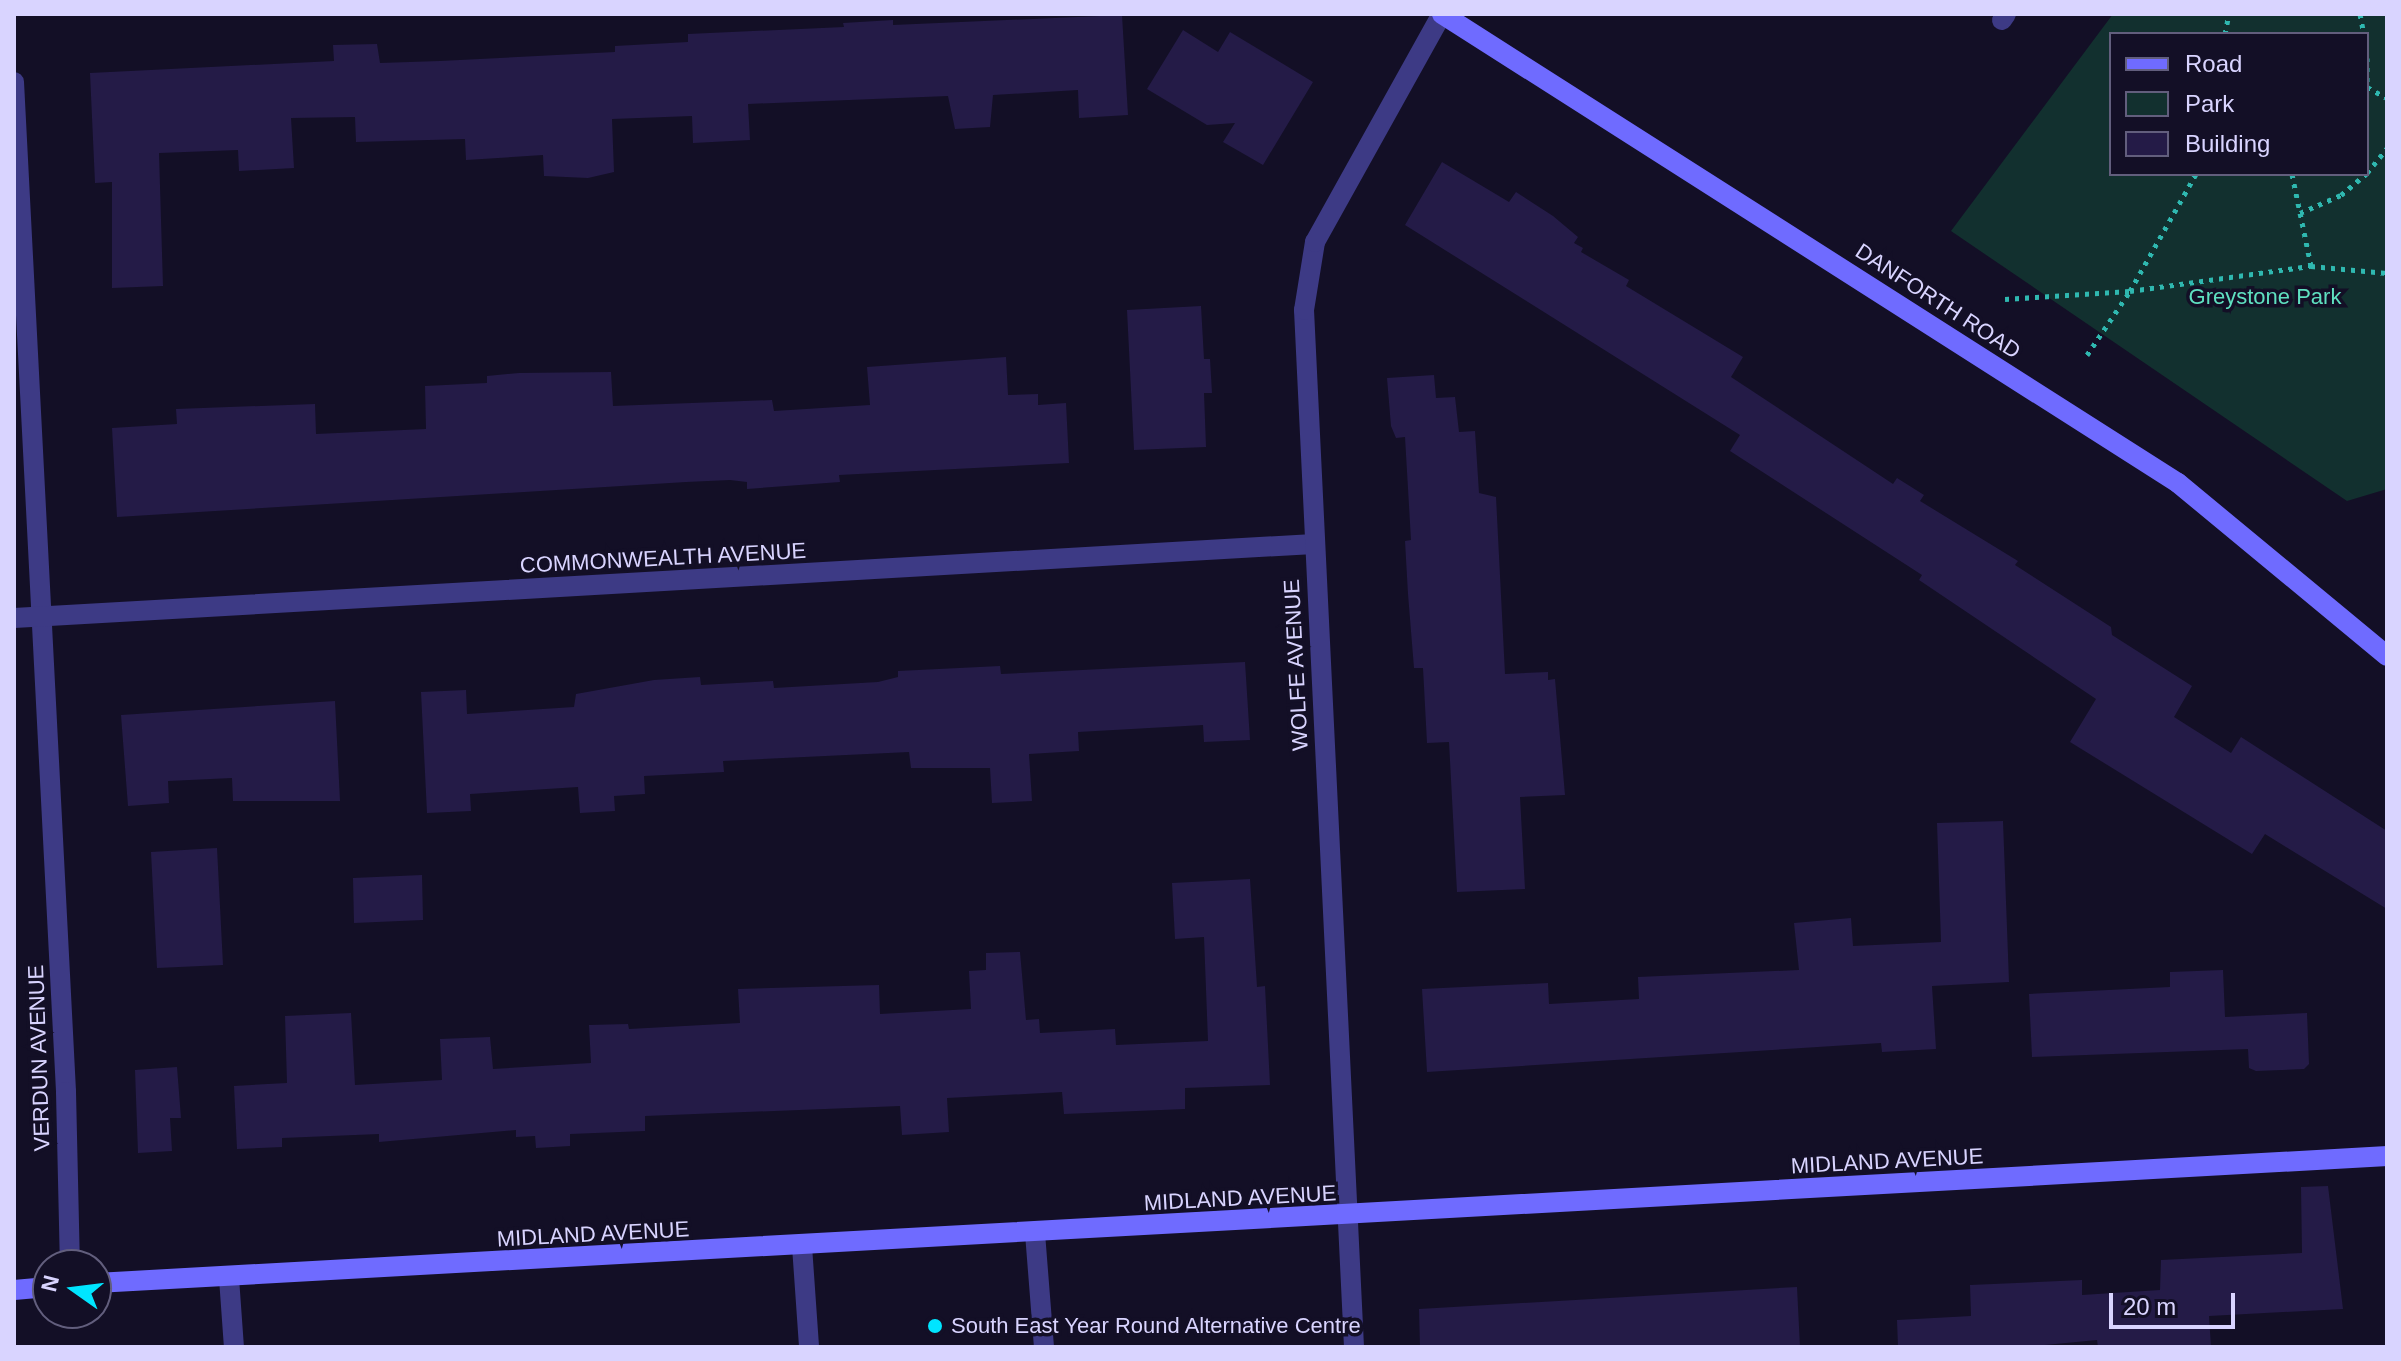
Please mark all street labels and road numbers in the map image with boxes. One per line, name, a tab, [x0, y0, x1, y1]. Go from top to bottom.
street label: DANFORTH ROAD	[1851, 238, 2025, 364]
street label: COMMONWEALTH AVENUE	[519, 537, 807, 579]
street label: WOLFE AVENUE	[1278, 578, 1314, 752]
street label: VERDUN AVENUE	[23, 964, 55, 1152]
street label: MIDLAND AVENUE	[1789, 1143, 1985, 1179]
street label: MIDLAND AVENUE	[1142, 1180, 1338, 1216]
street label: MIDLAND AVENUE	[495, 1216, 691, 1252]

